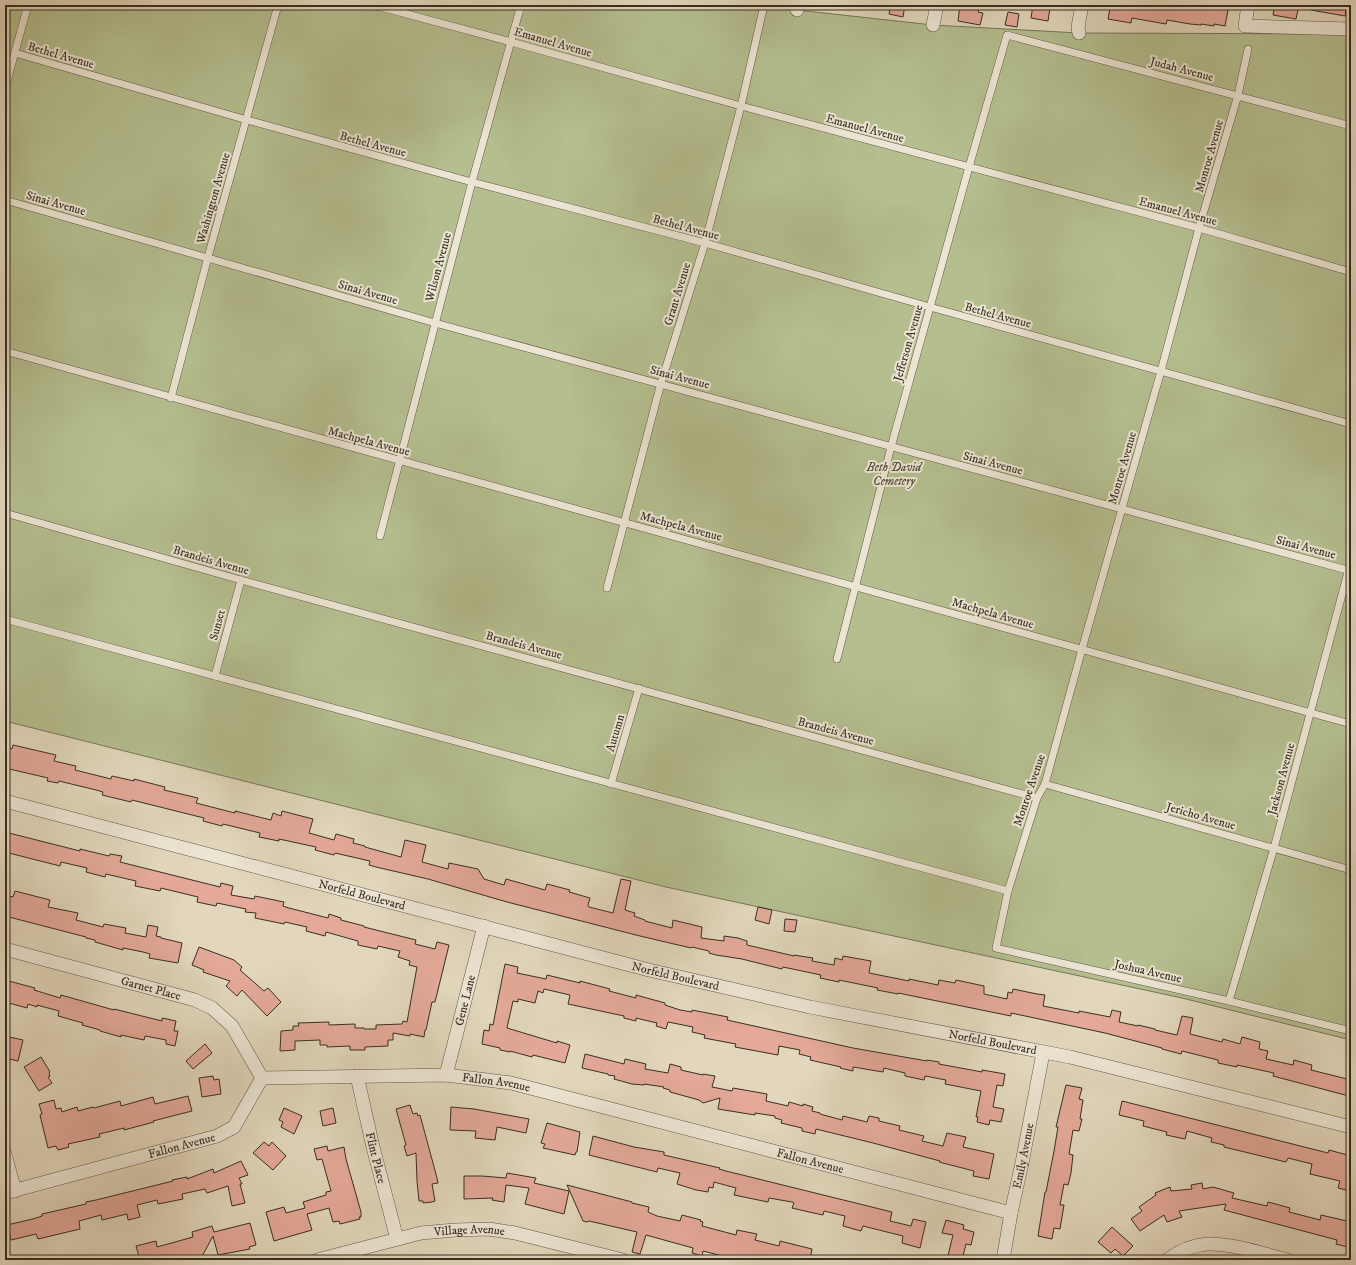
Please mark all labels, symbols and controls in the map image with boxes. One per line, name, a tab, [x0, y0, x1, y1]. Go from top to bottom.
street label: Emanuel Avenue	[512, 24, 594, 61]
street label: Bethel Avenue	[26, 39, 96, 72]
street label: Judah Avenue	[1148, 54, 1215, 85]
street label: Emanuel Avenue	[824, 111, 906, 146]
street label: Monroe Avenue	[1192, 118, 1227, 194]
street label: Bethel Avenue	[338, 128, 408, 161]
street label: Washington Avenue	[193, 151, 234, 246]
street label: Sinai Avenue	[24, 188, 87, 219]
street label: Emanuel Avenue	[1137, 194, 1219, 229]
street label: Bethel Avenue	[651, 211, 721, 244]
street label: Wilson Avenue	[422, 231, 455, 304]
street label: Grant Avenue	[661, 261, 694, 328]
street label: Sinai Avenue	[336, 277, 399, 308]
street label: Bethel Avenue	[963, 299, 1033, 332]
street label: Jefferson Avenue	[890, 303, 927, 384]
street label: Sinai Avenue	[648, 362, 711, 393]
street label: Machpela Avenue	[326, 423, 412, 460]
street label: Monroe Avenue	[1105, 430, 1140, 506]
street label: Sinai Avenue	[961, 448, 1024, 479]
park label: Beth David Cemetery	[866, 460, 924, 489]
street label: Machpela Avenue	[638, 508, 724, 545]
street label: Sinai Avenue	[1274, 532, 1337, 563]
street label: Brandeis Avenue	[171, 542, 251, 579]
street label: Machpela Avenue	[950, 595, 1036, 632]
street label: Sunset	[206, 608, 229, 642]
street label: Brandeis Avenue	[484, 628, 564, 663]
street label: Autumn	[603, 712, 628, 754]
street label: Brandeis Avenue	[796, 714, 876, 749]
street label: Jackson Avenue	[1264, 741, 1298, 818]
street label: Monroe Avenue	[1010, 752, 1049, 828]
street label: Jericho Avenue	[1163, 799, 1237, 834]
street label: Norfeld Boulevard	[317, 877, 407, 914]
street label: Joshua Avenue	[1112, 956, 1183, 987]
street label: Norfeld Boulevard	[630, 959, 721, 994]
street label: Garnet Place	[119, 973, 182, 1004]
street label: Gene Lane	[452, 973, 479, 1028]
street label: Norfeld Boulevard	[947, 1027, 1038, 1058]
street label: Fallon Avenue	[461, 1070, 532, 1096]
street label: Emily Avenue	[1009, 1122, 1037, 1190]
street label: Fallon Avenue	[147, 1130, 217, 1162]
street label: Flint Place	[362, 1131, 389, 1185]
street label: Fallon Avenue	[775, 1145, 845, 1177]
street label: Village Avenue	[432, 1222, 506, 1240]

